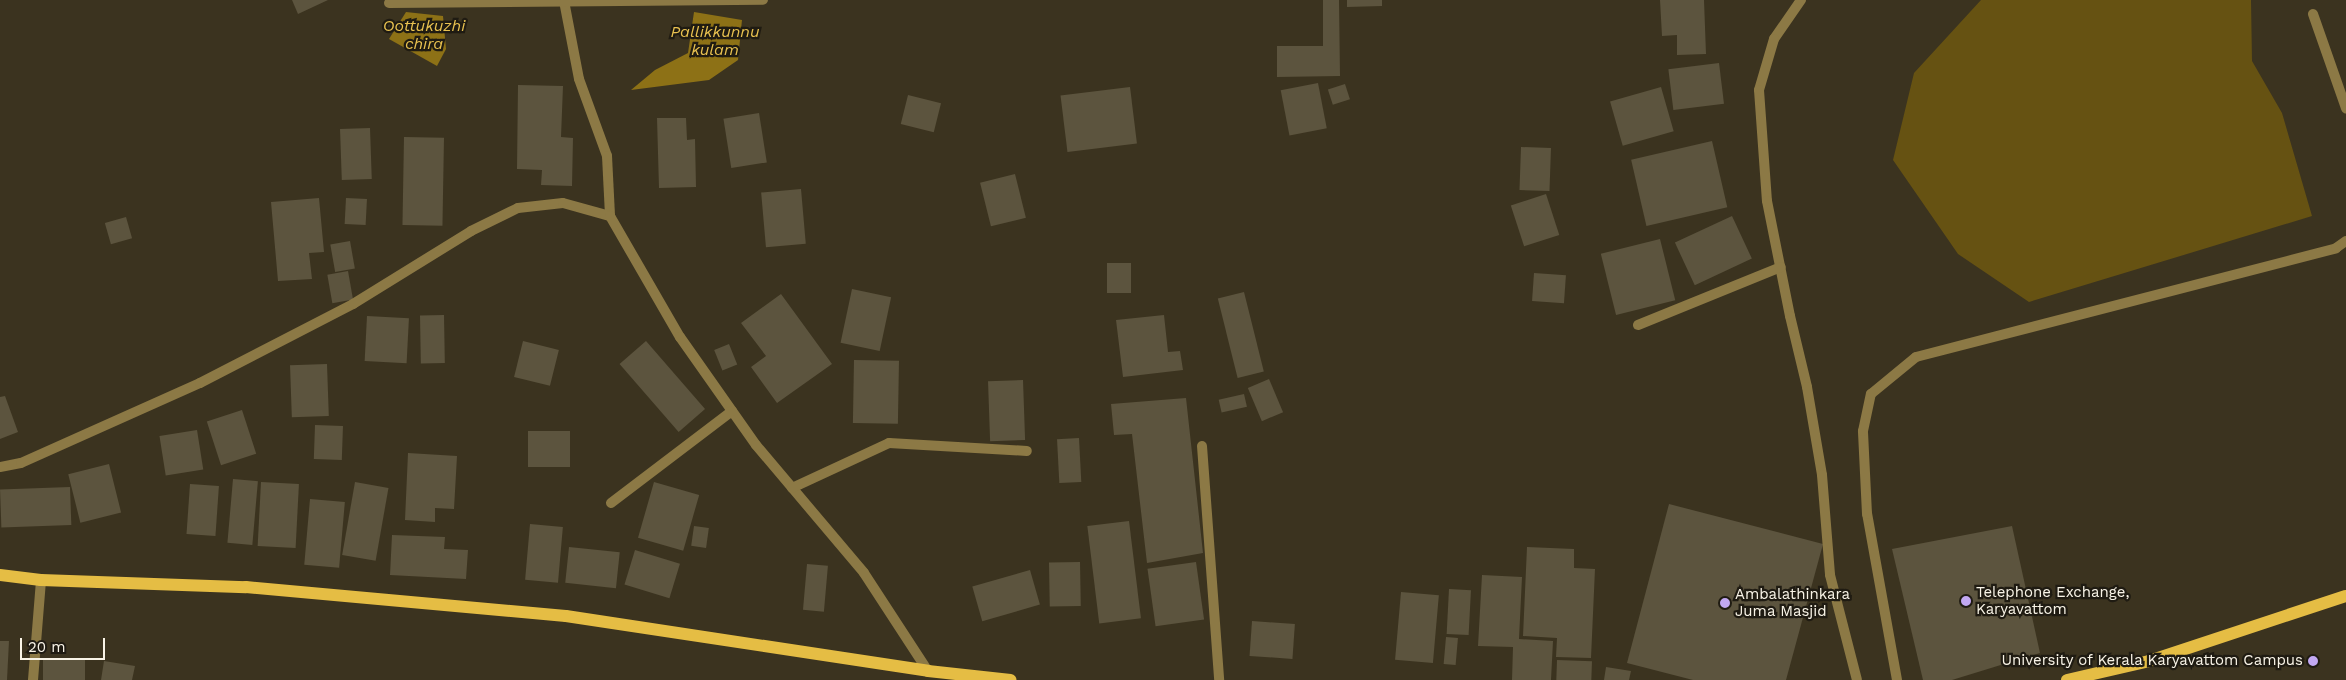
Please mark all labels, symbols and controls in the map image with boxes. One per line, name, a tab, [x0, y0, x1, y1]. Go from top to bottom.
water label: Oottukuzhi chira	[383, 16, 465, 54]
water label: Pallikkunnu kulam	[671, 22, 759, 60]
place label: Telephone Exchange, Karyavattom	[1976, 583, 2129, 618]
place label: Ambalathinkara Juma Masjid	[1735, 585, 1850, 620]
marker: Telephone Exchange, Karyavattom	[1960, 595, 1972, 607]
marker: Ambalathinkara Juma Masjid	[1719, 597, 1731, 609]
scale bar	[22, 628, 108, 660]
text: 20 m	[28, 638, 66, 656]
place label: University of Kerala Karyavattom Campus	[2000, 652, 2303, 670]
marker: University of Kerala Karyavattom Campus	[2307, 655, 2319, 667]

